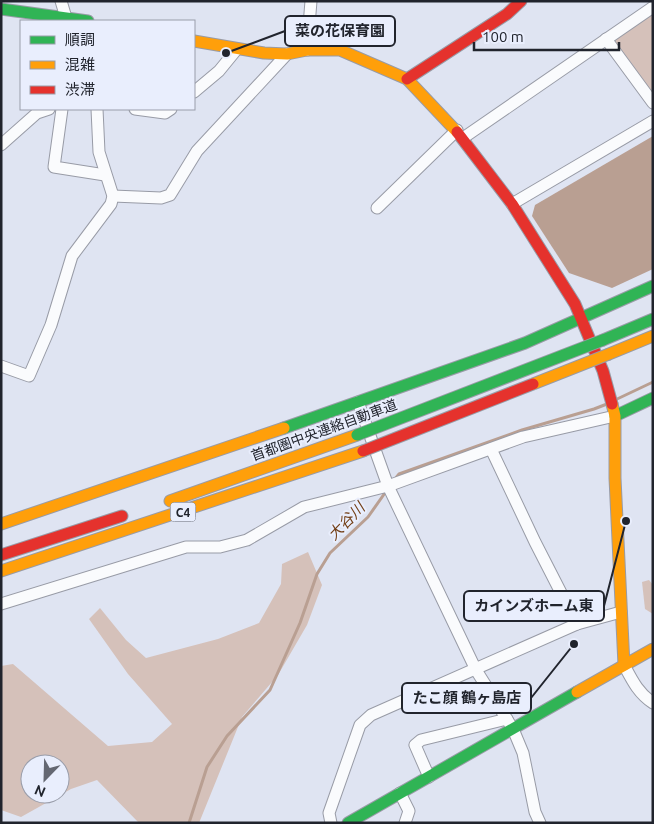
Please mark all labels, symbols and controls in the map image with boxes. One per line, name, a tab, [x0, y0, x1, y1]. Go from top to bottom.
callout: 菜の花保育園	[285, 16, 395, 46]
legend	[20, 20, 195, 110]
scale bar	[474, 20, 619, 52]
text: 菜の花保育園	[295, 22, 385, 39]
text: 100 m	[482, 28, 524, 45]
text: 順調	[65, 31, 95, 48]
text: 混雑	[65, 56, 95, 73]
text: 渋滞	[65, 81, 95, 98]
street label: 首都圏中央連絡自動車道	[249, 396, 399, 464]
water label: 大谷川	[324, 497, 369, 543]
road number: C4	[170, 502, 196, 522]
callout: カインズホーム東	[464, 591, 604, 621]
text: カインズホーム東	[474, 597, 594, 614]
callout: たこ顔 鶴ヶ島店	[402, 683, 531, 713]
text: たこ顔 鶴ヶ島店	[413, 689, 521, 706]
north arrow	[20, 754, 70, 804]
text: N	[32, 782, 48, 800]

